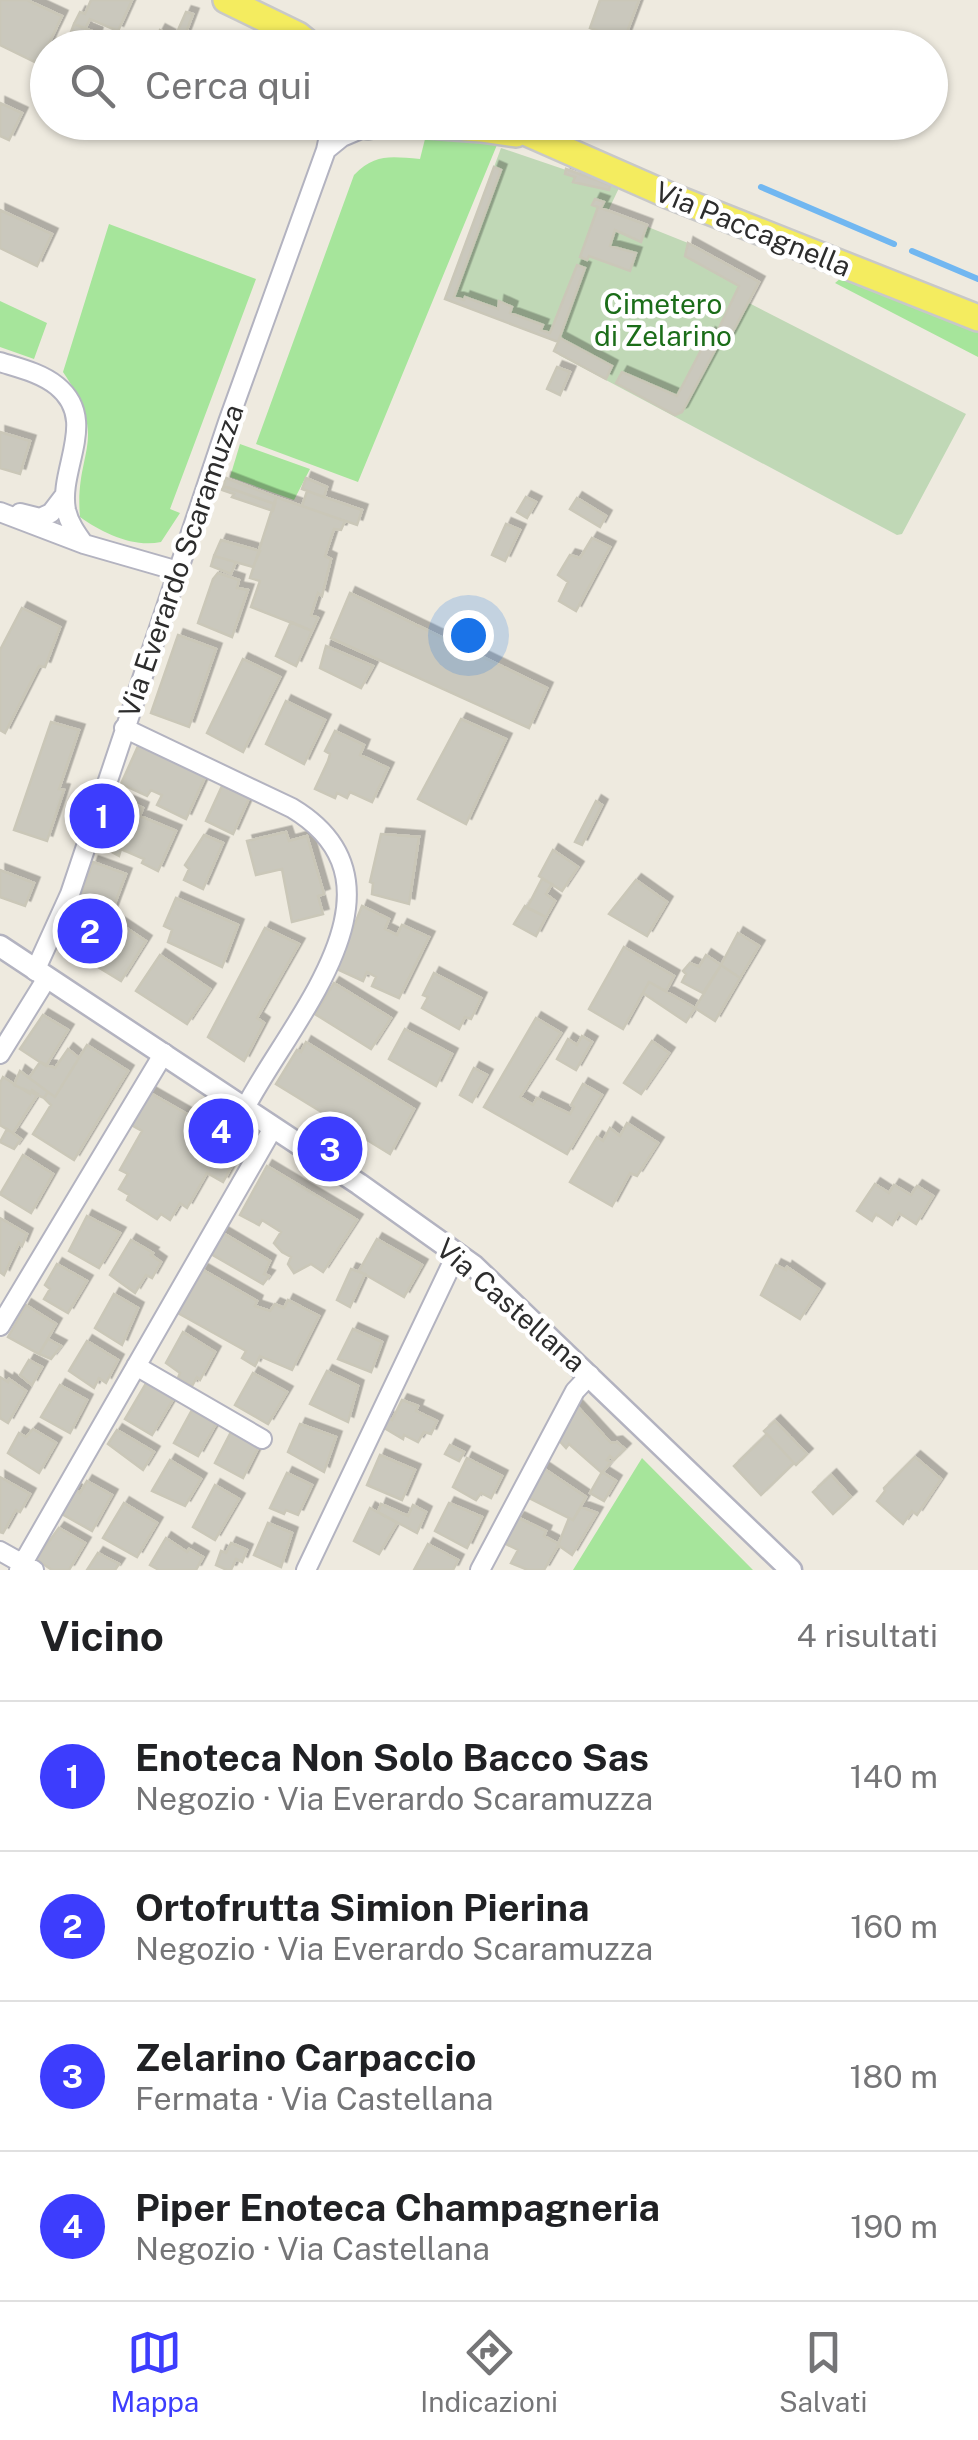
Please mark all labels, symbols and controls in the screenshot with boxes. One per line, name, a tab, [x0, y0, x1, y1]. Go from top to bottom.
search box	[30, 30, 948, 140]
icon: search	[65, 58, 120, 113]
text: Cerca qui	[145, 63, 312, 108]
street label: Via Paccagnella	[651, 174, 856, 283]
park label: Cimetero di Zelarino	[594, 287, 732, 352]
street label: Via Everardo Scaramuzza	[111, 400, 250, 722]
your location	[443, 610, 494, 661]
pin: 1	[70, 778, 134, 854]
pin: 2	[58, 894, 122, 968]
pin: 4	[188, 1094, 254, 1168]
pin: 3	[298, 1112, 362, 1186]
street label: Via Castellana	[430, 1231, 592, 1378]
text: Vicino	[40, 1611, 164, 1660]
text: 4 risultati	[797, 1617, 938, 1654]
text: Enoteca Non Solo Bacco Sas	[135, 1735, 649, 1780]
text: 1	[66, 1758, 79, 1795]
text: 140 m	[850, 1758, 938, 1795]
text: Negozio · Via Everardo Scaramuzza	[135, 1780, 653, 1817]
text: Ortofrutta Simion Pierina	[135, 1885, 590, 1930]
text: 2	[62, 1908, 83, 1945]
text: 160 m	[850, 1908, 938, 1945]
text: Negozio · Via Everardo Scaramuzza	[135, 1930, 653, 1967]
text: Zelarino Carpaccio	[135, 2035, 476, 2080]
text: 3	[62, 2058, 83, 2095]
text: 180 m	[849, 2058, 938, 2095]
text: Fermata · Via Castellana	[135, 2080, 494, 2117]
text: Piper Enoteca Champagneria	[135, 2185, 660, 2230]
text: 4	[62, 2208, 83, 2245]
text: 190 m	[850, 2208, 938, 2245]
text: Negozio · Via Castellana	[135, 2230, 490, 2267]
tab: Mappa	[110, 2325, 199, 2418]
tab: Indicazioni	[420, 2325, 558, 2418]
tab: Salvati	[779, 2325, 868, 2418]

